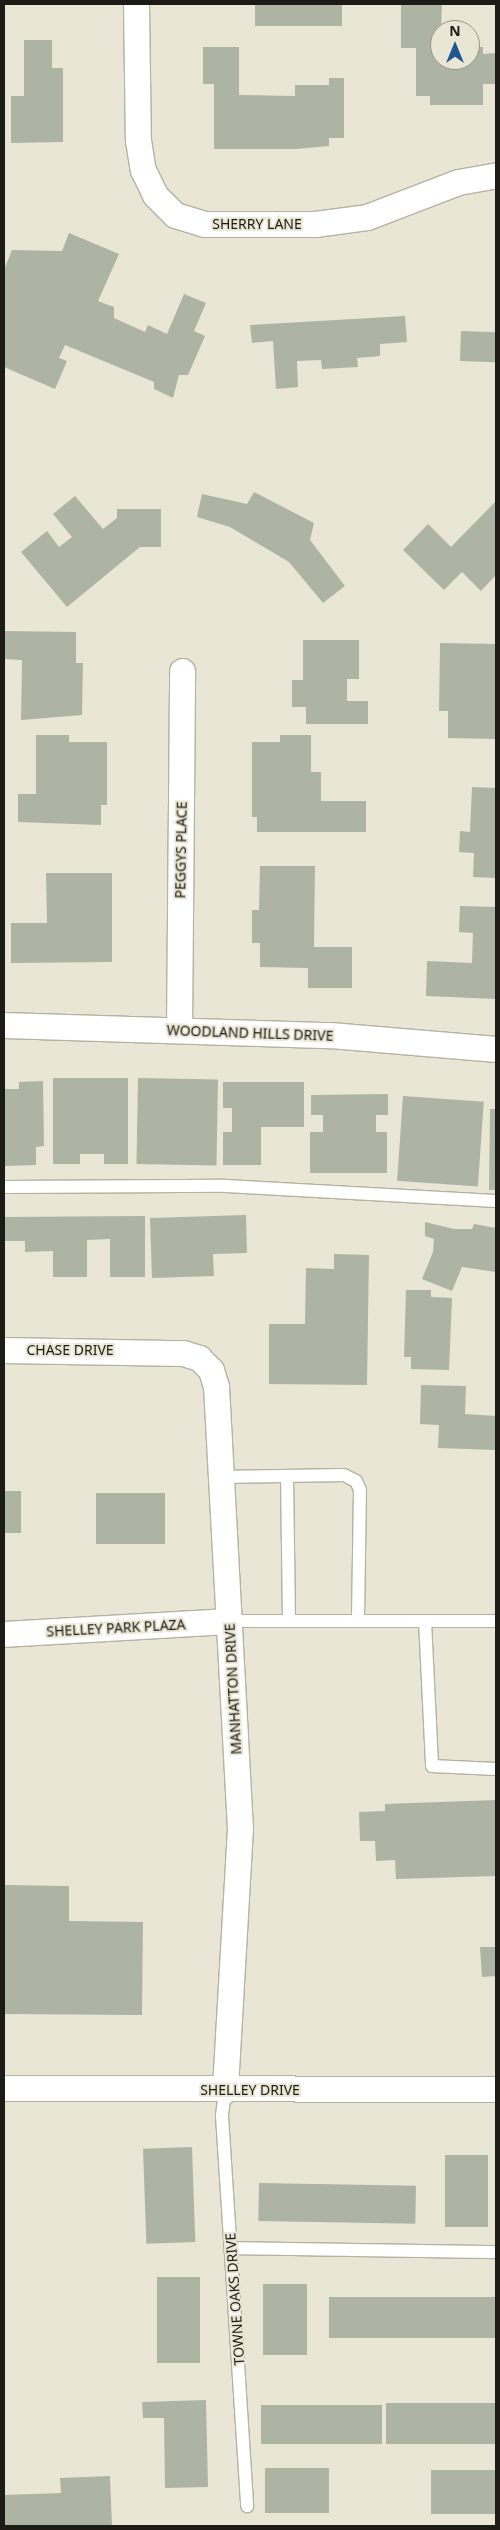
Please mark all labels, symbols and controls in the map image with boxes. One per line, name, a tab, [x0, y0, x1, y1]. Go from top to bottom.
north arrow	[430, 20, 480, 70]
text: N	[449, 21, 461, 40]
street label: SHERRY LANE	[212, 216, 302, 232]
street label: PEGGYS PLACE	[172, 801, 190, 899]
street label: WOODLAND HILLS DRIVE	[166, 1022, 334, 1044]
street label: CHASE DRIVE	[26, 1342, 114, 1358]
street label: SHELLEY PARK PLAZA	[46, 1616, 186, 1640]
street label: MANHATTON DRIVE	[221, 1623, 245, 1755]
street label: SHELLEY DRIVE	[200, 2082, 300, 2098]
street label: TOWNE OAKS DRIVE	[222, 2232, 248, 2366]

